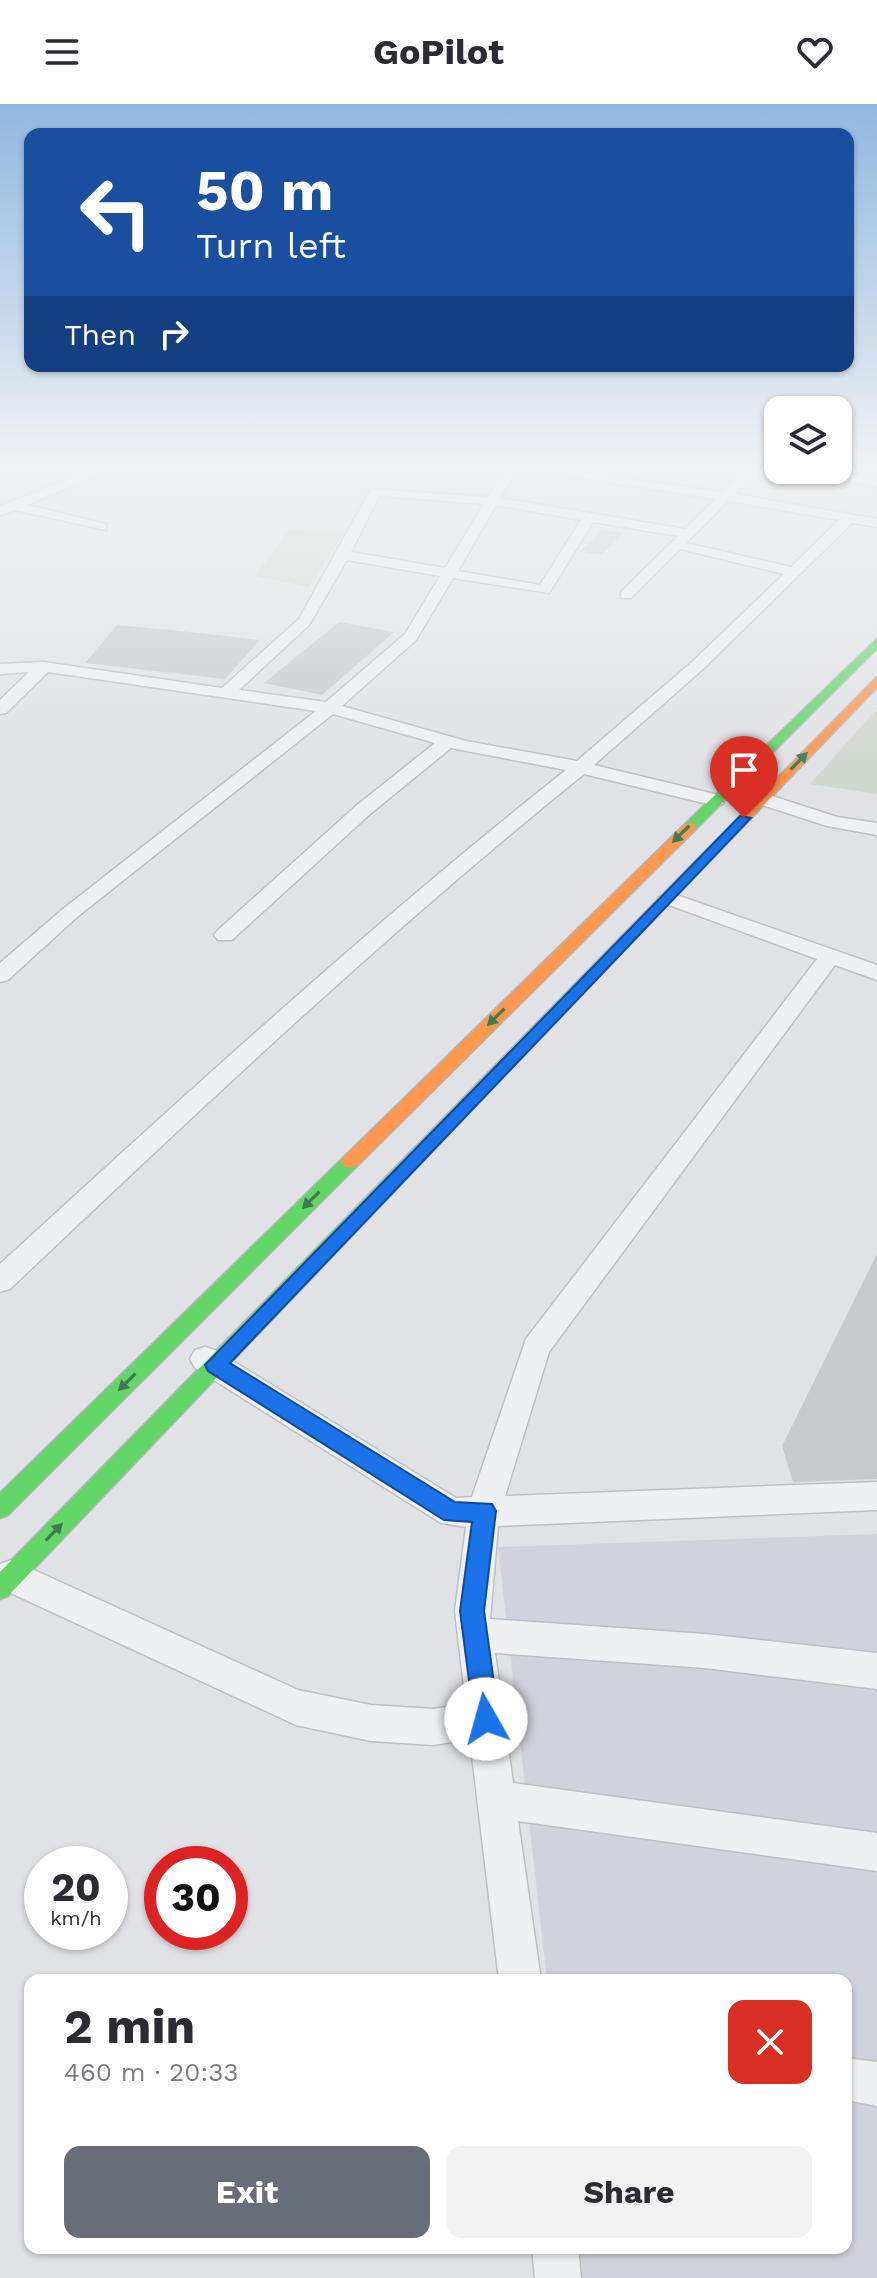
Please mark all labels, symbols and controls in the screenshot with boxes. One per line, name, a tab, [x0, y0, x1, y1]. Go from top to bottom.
icon: menu	[40, 30, 84, 74]
icon: heart	[793, 30, 837, 74]
text: GoPilot	[373, 31, 504, 73]
text: 50 m	[196, 158, 333, 224]
icon: left	[64, 160, 168, 264]
text: Turn left	[196, 225, 346, 267]
icon: right	[152, 312, 196, 356]
text: Then	[64, 317, 136, 352]
map controls	[764, 396, 852, 484]
button: layers	[764, 396, 852, 484]
pin	[710, 736, 778, 818]
icon: arrive	[722, 748, 766, 792]
one-way arrow	[790, 752, 808, 771]
one-way arrow	[672, 824, 691, 843]
one-way arrow	[487, 1007, 506, 1026]
one-way arrow	[302, 1190, 321, 1209]
one-way arrow	[118, 1373, 137, 1391]
one-way arrow	[45, 1523, 63, 1542]
position arrow	[444, 1677, 528, 1761]
speed limit sign: 30	[144, 1846, 248, 1950]
text: 20	[51, 1864, 101, 1911]
text: km/h	[50, 1906, 102, 1930]
text: 2 min	[64, 1998, 195, 2055]
button: close	[728, 2000, 812, 2084]
text: 460 m · 20:33	[64, 2057, 238, 2087]
button: Exit	[64, 2146, 430, 2238]
button: Share	[446, 2146, 812, 2238]

